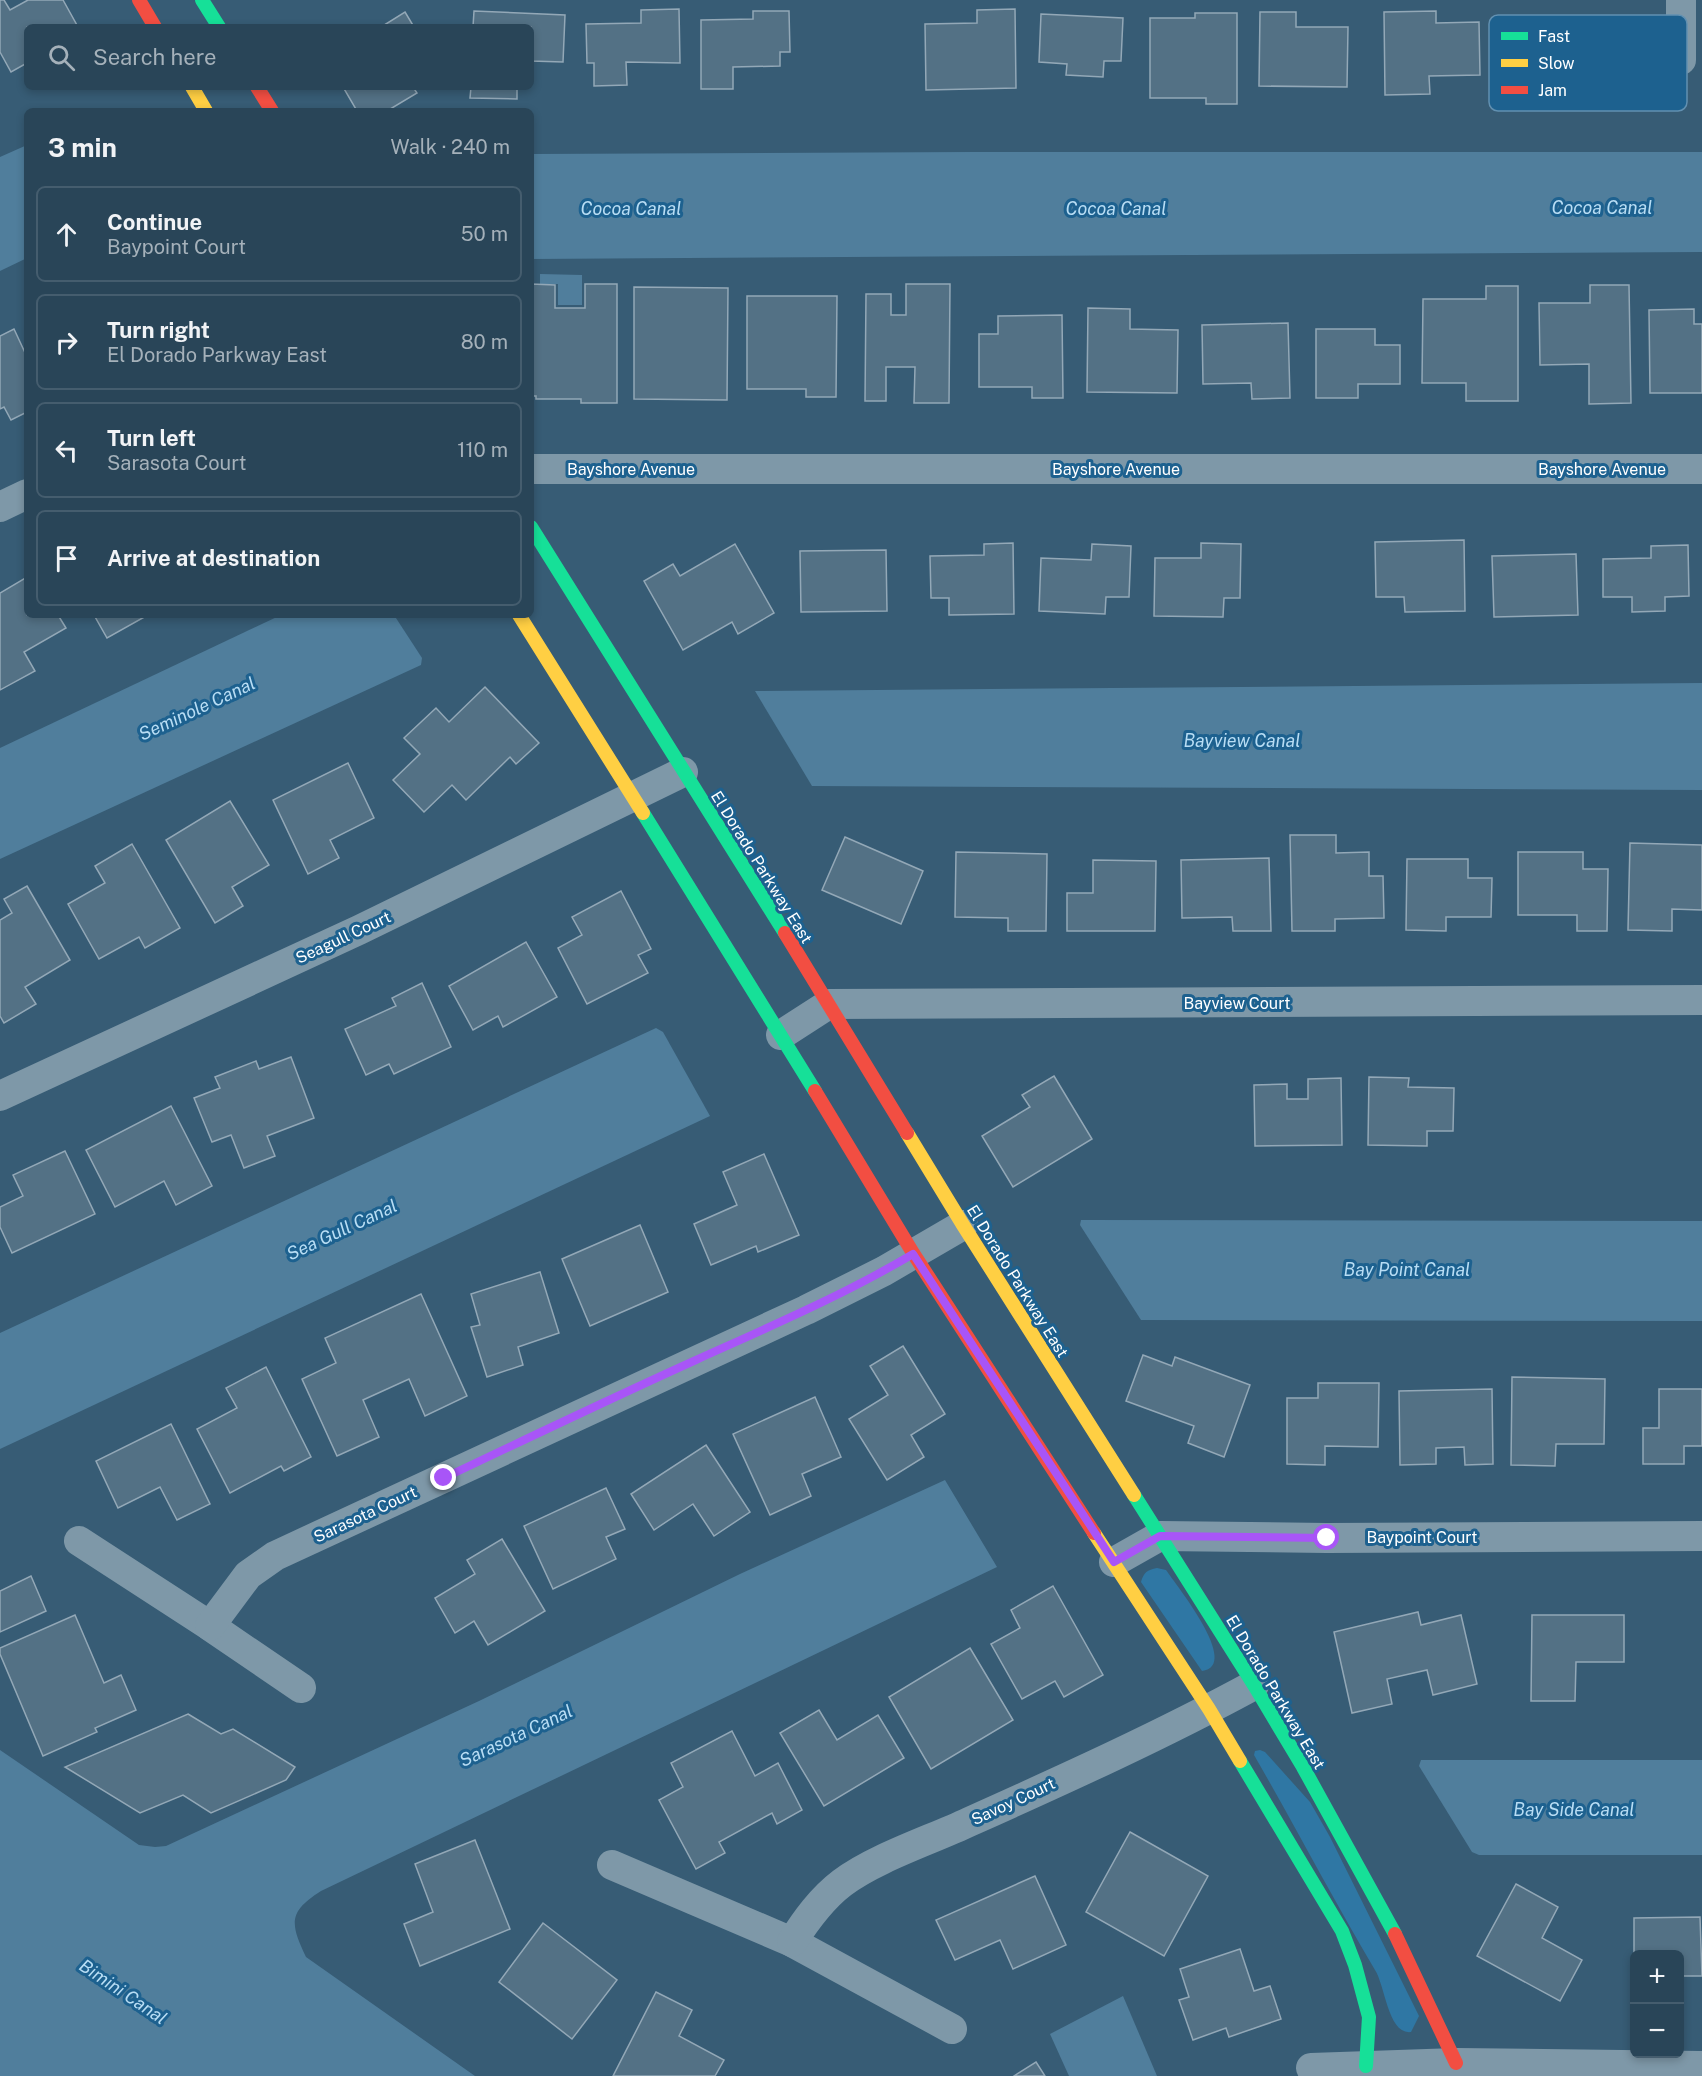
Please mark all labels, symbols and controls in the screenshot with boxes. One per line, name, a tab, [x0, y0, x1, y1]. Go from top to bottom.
legend	[1489, 15, 1687, 111]
search box	[24, 24, 534, 90]
text: Fast	[1538, 27, 1570, 46]
icon: search	[45, 41, 78, 74]
text: Search here	[93, 44, 217, 70]
text: Slow	[1538, 54, 1575, 73]
text: Jam	[1538, 81, 1567, 100]
text: 3 min	[48, 132, 117, 163]
text: Walk · 240 m	[390, 135, 510, 159]
water label: Cocoa Canal	[1551, 197, 1653, 218]
water label: Cocoa Canal	[580, 198, 682, 219]
water label: Cocoa Canal	[1065, 198, 1167, 219]
text: Continue	[107, 209, 202, 235]
icon: ahead	[50, 218, 83, 251]
text: 50 m	[461, 222, 508, 246]
text: Baypoint Court	[107, 235, 246, 259]
text: Turn right	[107, 317, 210, 343]
icon: right	[50, 326, 83, 359]
text: 80 m	[461, 330, 508, 354]
text: El Dorado Parkway East	[107, 343, 327, 367]
text: Turn left	[107, 425, 196, 451]
icon: left	[50, 434, 83, 467]
text: 110 m	[457, 438, 508, 462]
text: Sarasota Court	[107, 451, 246, 475]
street label: Bayshore Avenue	[567, 460, 695, 479]
street label: Bayshore Avenue	[1052, 460, 1180, 479]
street label: Bayshore Avenue	[1538, 460, 1666, 479]
icon: arrive	[50, 542, 83, 575]
text: Arrive at destination	[107, 545, 320, 571]
water label: Seminole Canal	[135, 672, 258, 745]
water label: Bayview Canal	[1183, 730, 1301, 751]
street label: El Dorado Parkway East	[707, 788, 816, 947]
street label: Seagull Court	[293, 907, 394, 968]
street label: Bayview Court	[1184, 994, 1290, 1013]
water label: Sea Gull Canal	[283, 1195, 400, 1264]
street label: El Dorado Parkway East	[963, 1202, 1072, 1361]
water label: Bay Point Canal	[1344, 1259, 1470, 1280]
route end	[430, 1464, 456, 1490]
street label: Sarasota Court	[311, 1482, 420, 1547]
route start	[1313, 1524, 1339, 1550]
street label: Baypoint Court	[1366, 1528, 1478, 1547]
street label: El Dorado Parkway East	[1222, 1612, 1329, 1773]
water label: Sarasota Canal	[456, 1700, 576, 1771]
street label: Savoy Court	[968, 1774, 1058, 1829]
water label: Bay Side Canal	[1513, 1799, 1635, 1820]
map controls	[1630, 1950, 1684, 2058]
button: +	[1630, 1950, 1684, 2004]
water label: Bimini Canal	[76, 1955, 171, 2028]
button: −	[1630, 2004, 1684, 2058]

